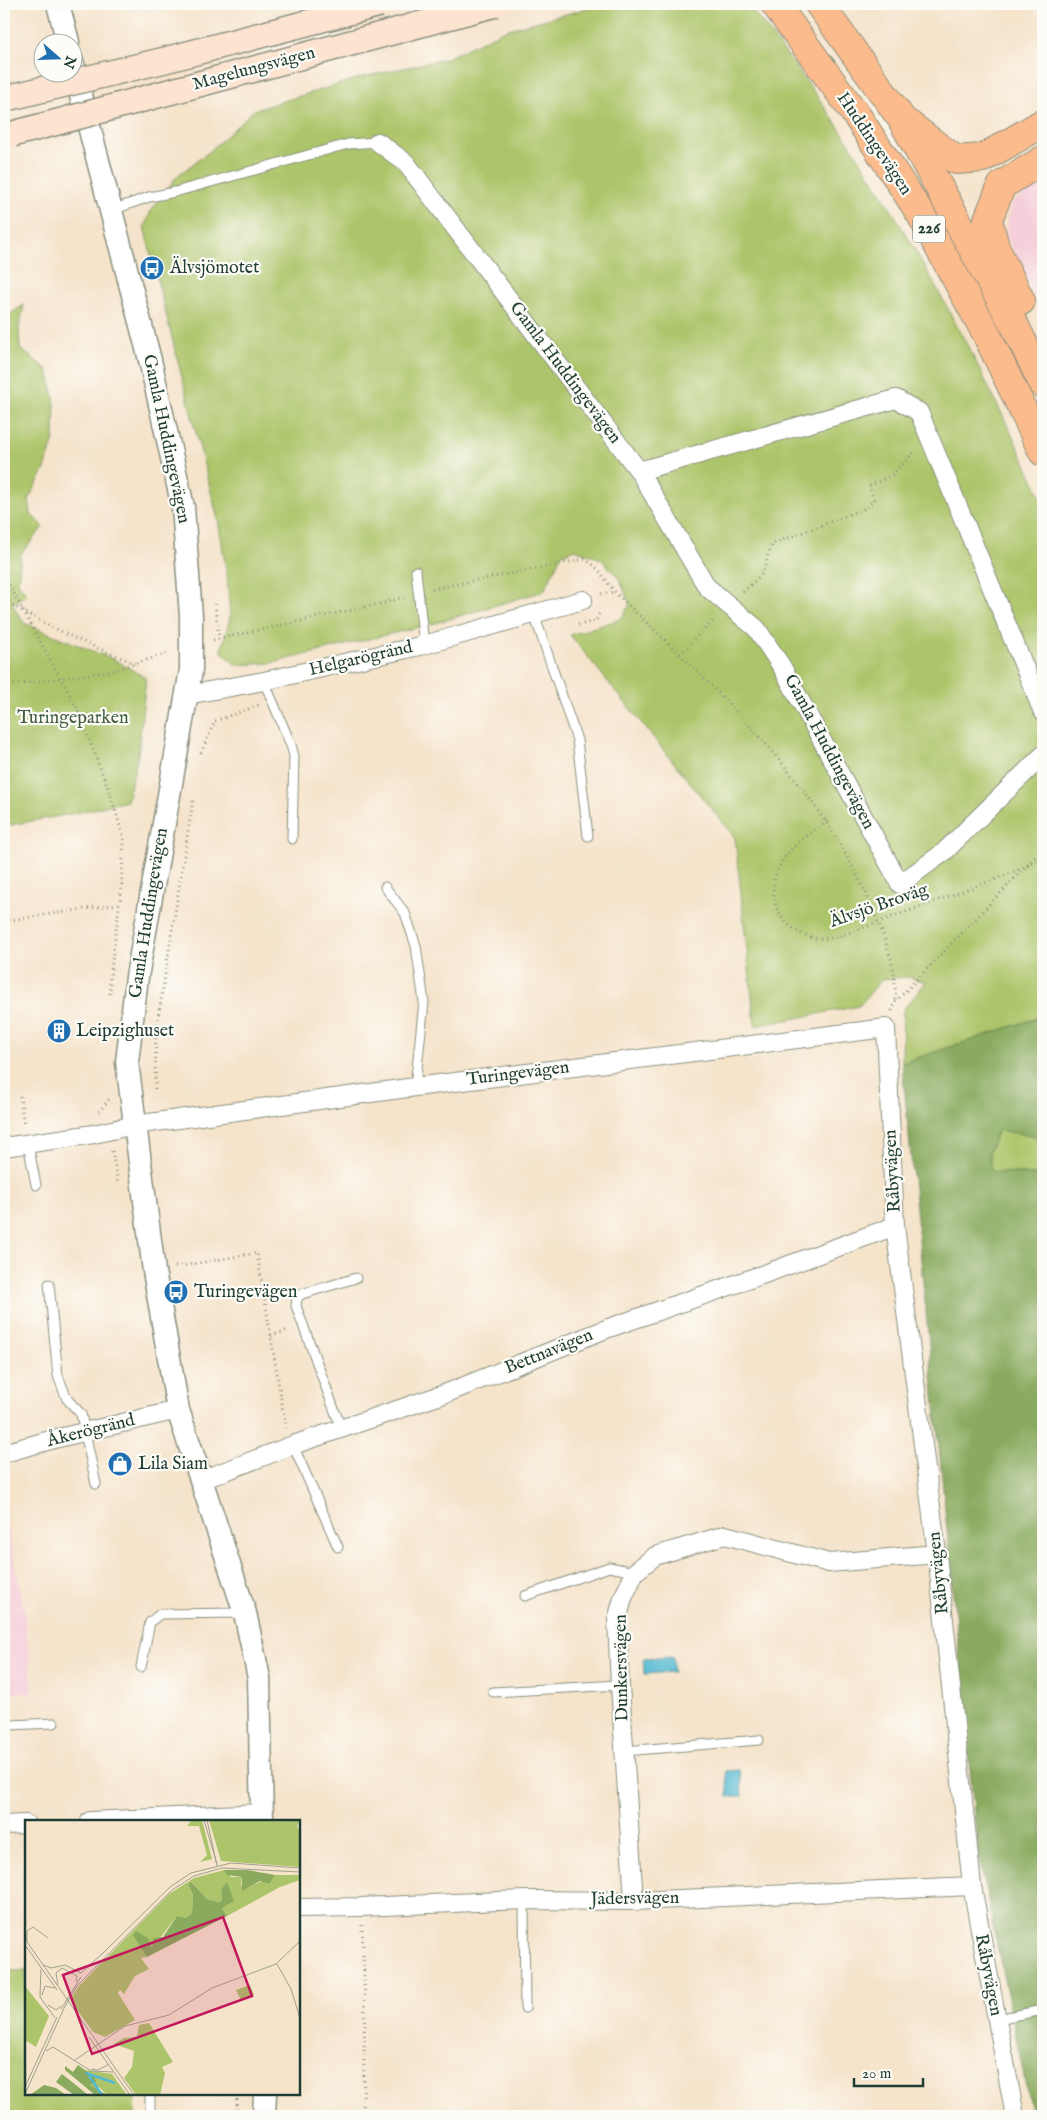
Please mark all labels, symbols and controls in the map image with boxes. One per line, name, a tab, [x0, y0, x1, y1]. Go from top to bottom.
north arrow	[32, 32, 82, 82]
street label: Magelungsvägen	[190, 41, 318, 96]
text: N	[59, 52, 80, 71]
street label: Huddingevägen	[831, 88, 917, 200]
road number: 226	[913, 215, 945, 242]
bus stop icon: Älvsjömotet	[139, 255, 165, 281]
place label: Älvsjömotet	[169, 256, 259, 280]
street label: Gamla Huddingevägen	[504, 297, 626, 449]
street label: Gamla Huddingevägen	[137, 352, 195, 526]
street label: Helgarögränd	[307, 636, 415, 682]
street label: Gamla Huddingevägen	[778, 671, 880, 834]
park label: Turingeparken	[17, 707, 129, 730]
street label: Gamla Huddingevägen	[124, 826, 174, 1000]
street label: Älvsjö Broväg	[825, 877, 931, 934]
building icon: Leipzighuset	[46, 1018, 72, 1044]
place label: Leipzighuset	[76, 1020, 174, 1043]
street label: Turingevägen	[465, 1056, 571, 1092]
street label: Råbyvägen	[879, 1129, 907, 1213]
bus stop icon: Turingevägen	[163, 1279, 189, 1305]
place label: Turingevägen	[194, 1281, 298, 1304]
street label: Bettnavägen	[502, 1324, 597, 1380]
street label: Åkerögränd	[43, 1407, 138, 1453]
shop icon: Lila Siam	[107, 1451, 133, 1477]
place label: Lila Siam	[138, 1453, 208, 1476]
street label: Råbyvägen	[923, 1530, 955, 1615]
street label: Dunkersvägen	[610, 1614, 634, 1722]
inset map	[25, 1820, 300, 2095]
street label: Jädersvägen	[588, 1887, 680, 1911]
street label: Råbyvägen	[969, 1932, 1007, 2018]
scale bar	[854, 2055, 923, 2087]
text: 20 m	[862, 2064, 892, 2083]

